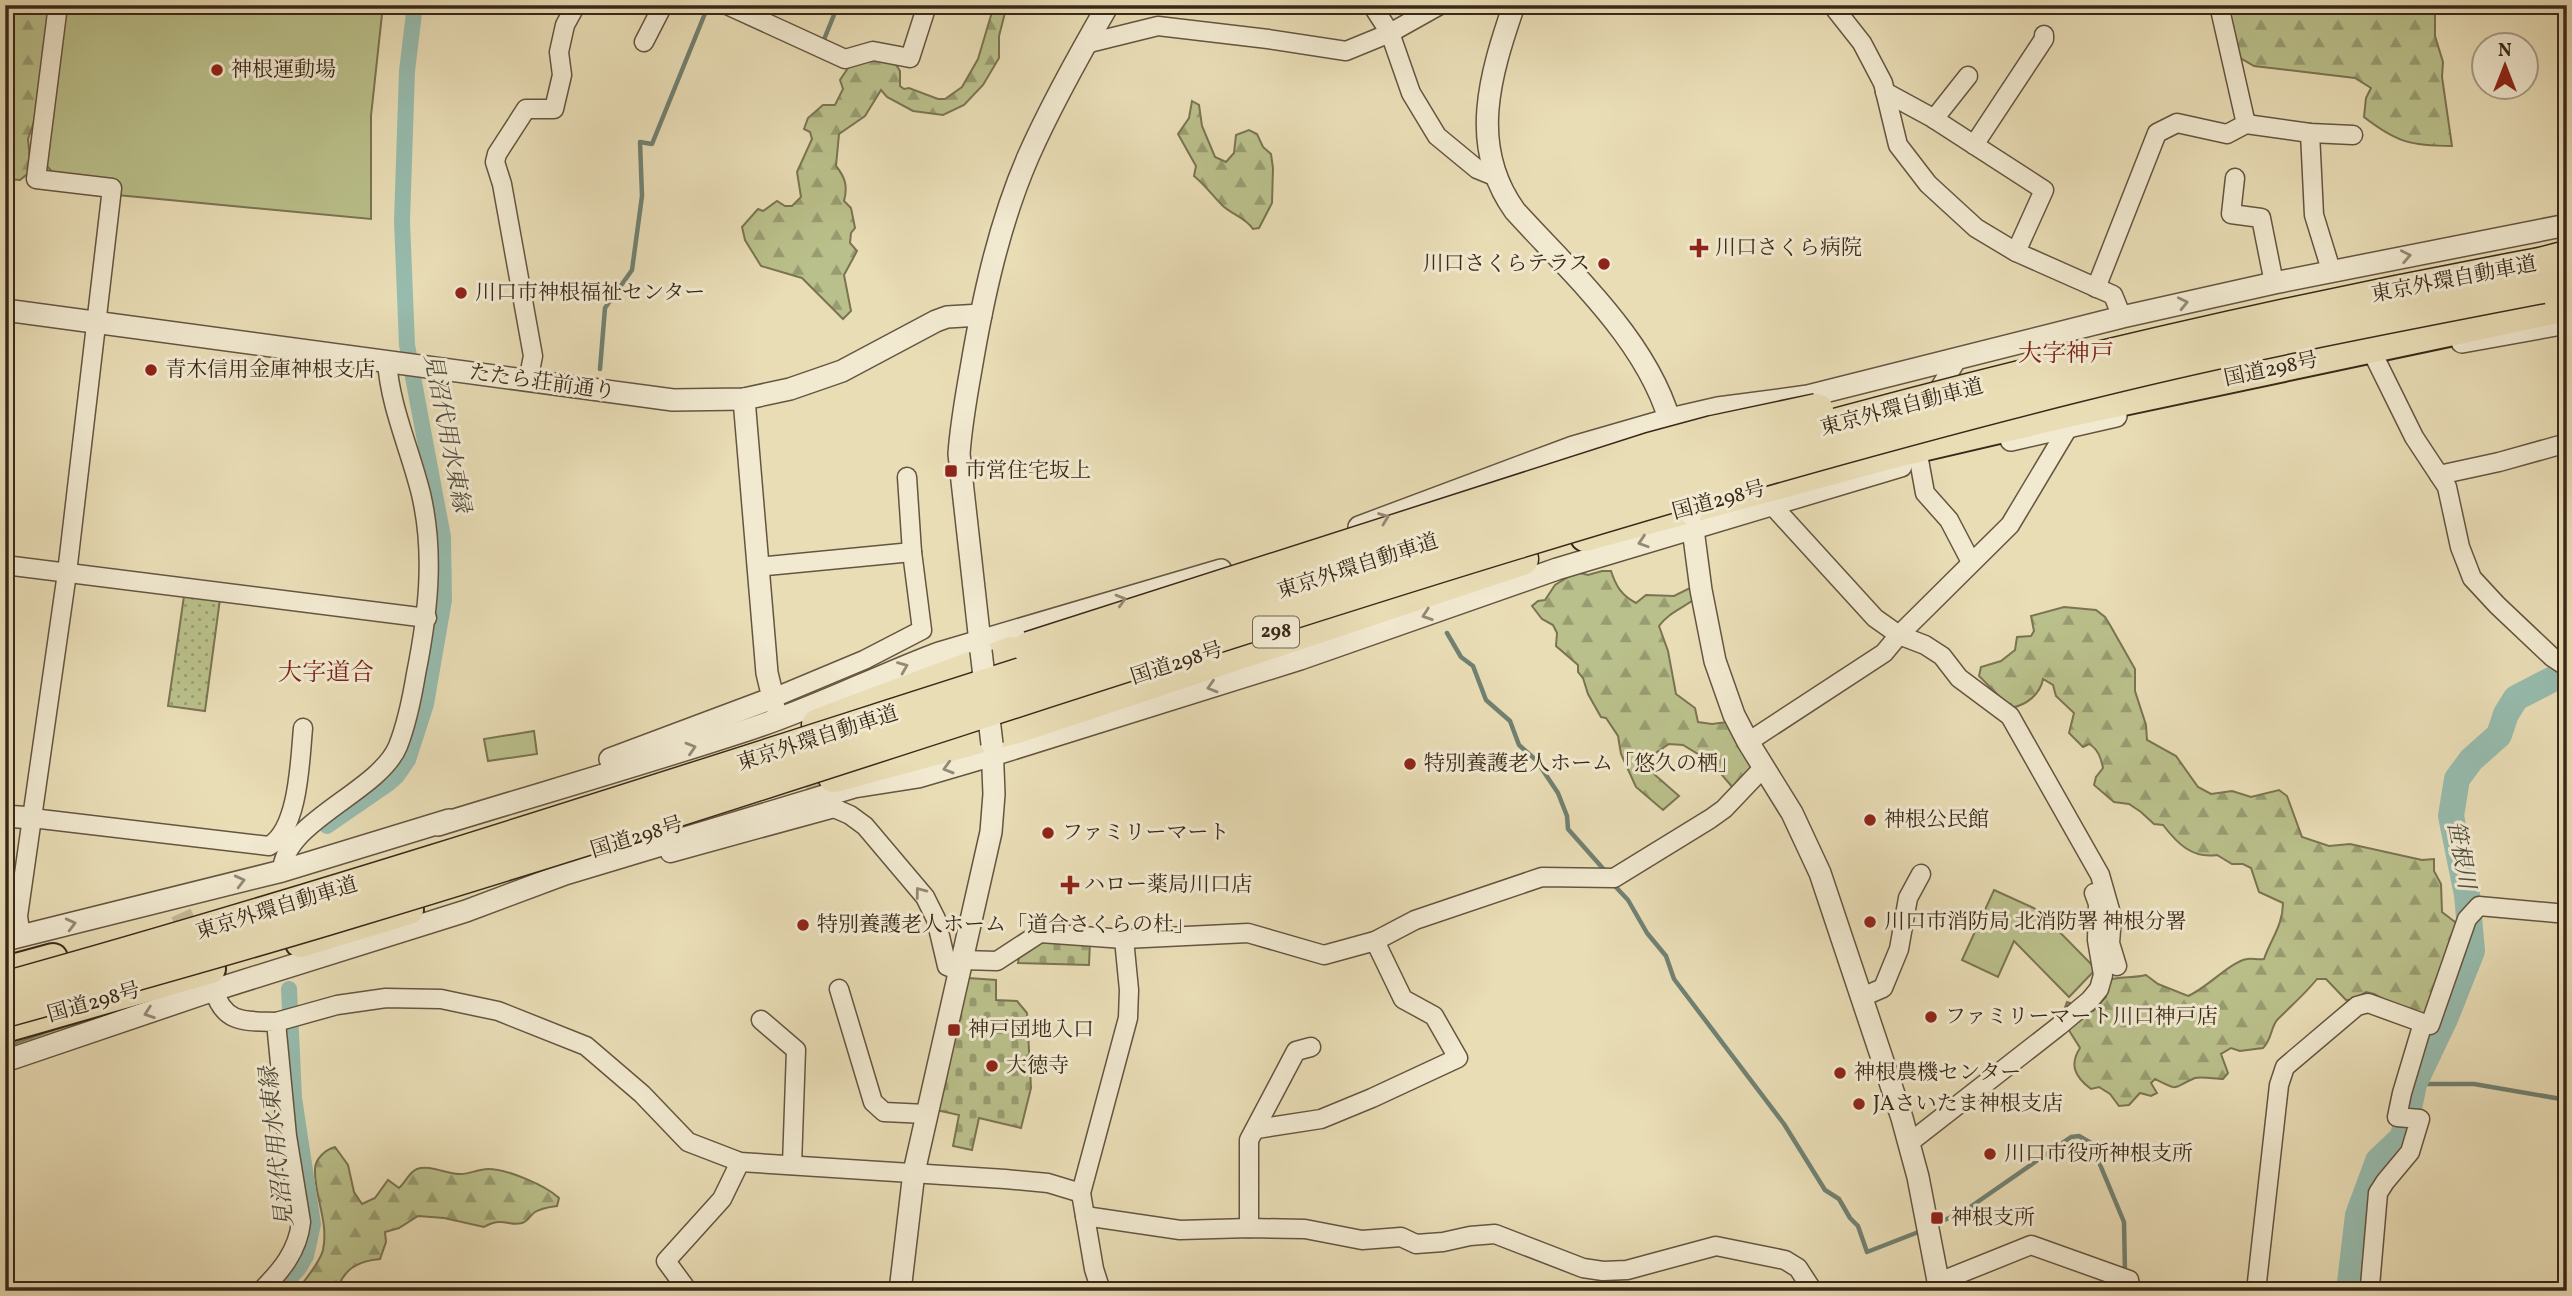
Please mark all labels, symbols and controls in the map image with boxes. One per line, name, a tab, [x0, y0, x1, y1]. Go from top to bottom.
north arrow	[2470, 32, 2540, 102]
text: N	[2498, 38, 2512, 64]
place label: 神根運動場	[231, 56, 336, 85]
marker: 神根運動場	[209, 62, 225, 78]
place label: 川口さくら病院	[1715, 234, 1862, 263]
marker: 川口さくら病院	[1689, 238, 1709, 258]
place label: 川口さくらテラス	[1423, 250, 1590, 279]
street label: 東京外環自動車道	[2369, 250, 2539, 310]
one-way arrow	[2400, 250, 2412, 265]
marker: 川口さくらテラス	[1596, 256, 1612, 272]
place label: 川口市神根福祉センター	[475, 279, 705, 308]
marker: 川口市神根福祉センター	[453, 285, 469, 301]
one-way arrow	[2177, 297, 2189, 312]
district label: 大字神戸	[2018, 338, 2114, 372]
street label: 国道298号	[2221, 346, 2321, 394]
water label: 見沼代用水東縁	[415, 351, 478, 518]
place label: 青木信用金庫神根支店	[165, 356, 375, 385]
street label: たたら荘前通り	[467, 358, 617, 408]
marker: 青木信用金庫神根支店	[143, 362, 159, 378]
street label: 東京外環自動車道	[1817, 372, 1987, 444]
place label: 市営住宅坂上	[965, 457, 1091, 486]
marker: 市営住宅坂上	[943, 463, 959, 479]
street label: 国道298号	[1669, 475, 1769, 527]
one-way arrow	[1378, 512, 1390, 526]
street label: 東京外環自動車道	[1274, 527, 1442, 607]
one-way arrow	[1637, 534, 1649, 549]
one-way arrow	[1114, 594, 1126, 608]
one-way arrow	[1422, 607, 1434, 621]
road number: 298	[1253, 617, 1299, 648]
street label: 国道298号	[1127, 635, 1227, 693]
district label: 大字道合	[278, 657, 374, 691]
one-way arrow	[897, 661, 909, 675]
one-way arrow	[1206, 678, 1218, 693]
street label: 東京外環自動車道	[734, 699, 902, 779]
one-way arrow	[685, 741, 697, 756]
place label: 特別養護老人ホーム「悠久の栖」	[1424, 750, 1739, 779]
marker: 特別養護老人ホーム「悠久の栖」	[1402, 756, 1418, 772]
one-way arrow	[942, 760, 954, 775]
place label: 神根公民館	[1884, 806, 1989, 835]
street label: 国道298号	[587, 810, 687, 866]
marker: 神根公民館	[1862, 812, 1878, 828]
water label: 笹根川	[2438, 818, 2482, 895]
place label: ファミリーマート	[1062, 819, 1230, 848]
marker: ファミリーマート	[1040, 825, 1056, 841]
street label: 東京外環自動車道	[192, 871, 362, 947]
place label: ハロー薬局川口店	[1084, 871, 1252, 900]
one-way arrow	[234, 875, 246, 889]
marker: ハロー薬局川口店	[1062, 877, 1078, 893]
one-way arrow	[916, 887, 928, 900]
place label: 川口市消防局 北消防署 神根分署	[1884, 908, 2186, 937]
place label: 特別養護老人ホーム「道合さくらの杜」	[817, 911, 1195, 940]
marker: 川口市消防局 北消防署 神根分署	[1862, 914, 1878, 930]
marker: 特別養護老人ホーム「道合さくらの杜」	[795, 917, 811, 933]
one-way arrow	[65, 918, 77, 932]
street label: 国道298号	[44, 976, 144, 1030]
place label: ファミリーマート川口神戸店	[1945, 1003, 2218, 1032]
one-way arrow	[144, 1004, 156, 1019]
marker: ファミリーマート川口神戸店	[1923, 1009, 1939, 1025]
place label: 神戸団地入口	[968, 1016, 1094, 1045]
marker: 神戸団地入口	[946, 1022, 962, 1038]
place label: 大徳寺	[1006, 1052, 1069, 1081]
marker: 大徳寺	[984, 1058, 1000, 1074]
place label: 神根農機センター	[1854, 1059, 2021, 1088]
water label: 見沼代用水東縁	[253, 1062, 302, 1229]
marker: 神根農機センター	[1832, 1065, 1848, 1081]
place label: JAさいたま神根支店	[1873, 1090, 2063, 1119]
marker: JAさいたま神根支店	[1851, 1096, 1867, 1112]
place label: 川口市役所神根支所	[2004, 1140, 2193, 1169]
marker: 川口市役所神根支所	[1982, 1146, 1998, 1162]
place label: 神根支所	[1951, 1204, 2035, 1233]
marker: 神根支所	[1929, 1210, 1945, 1226]

